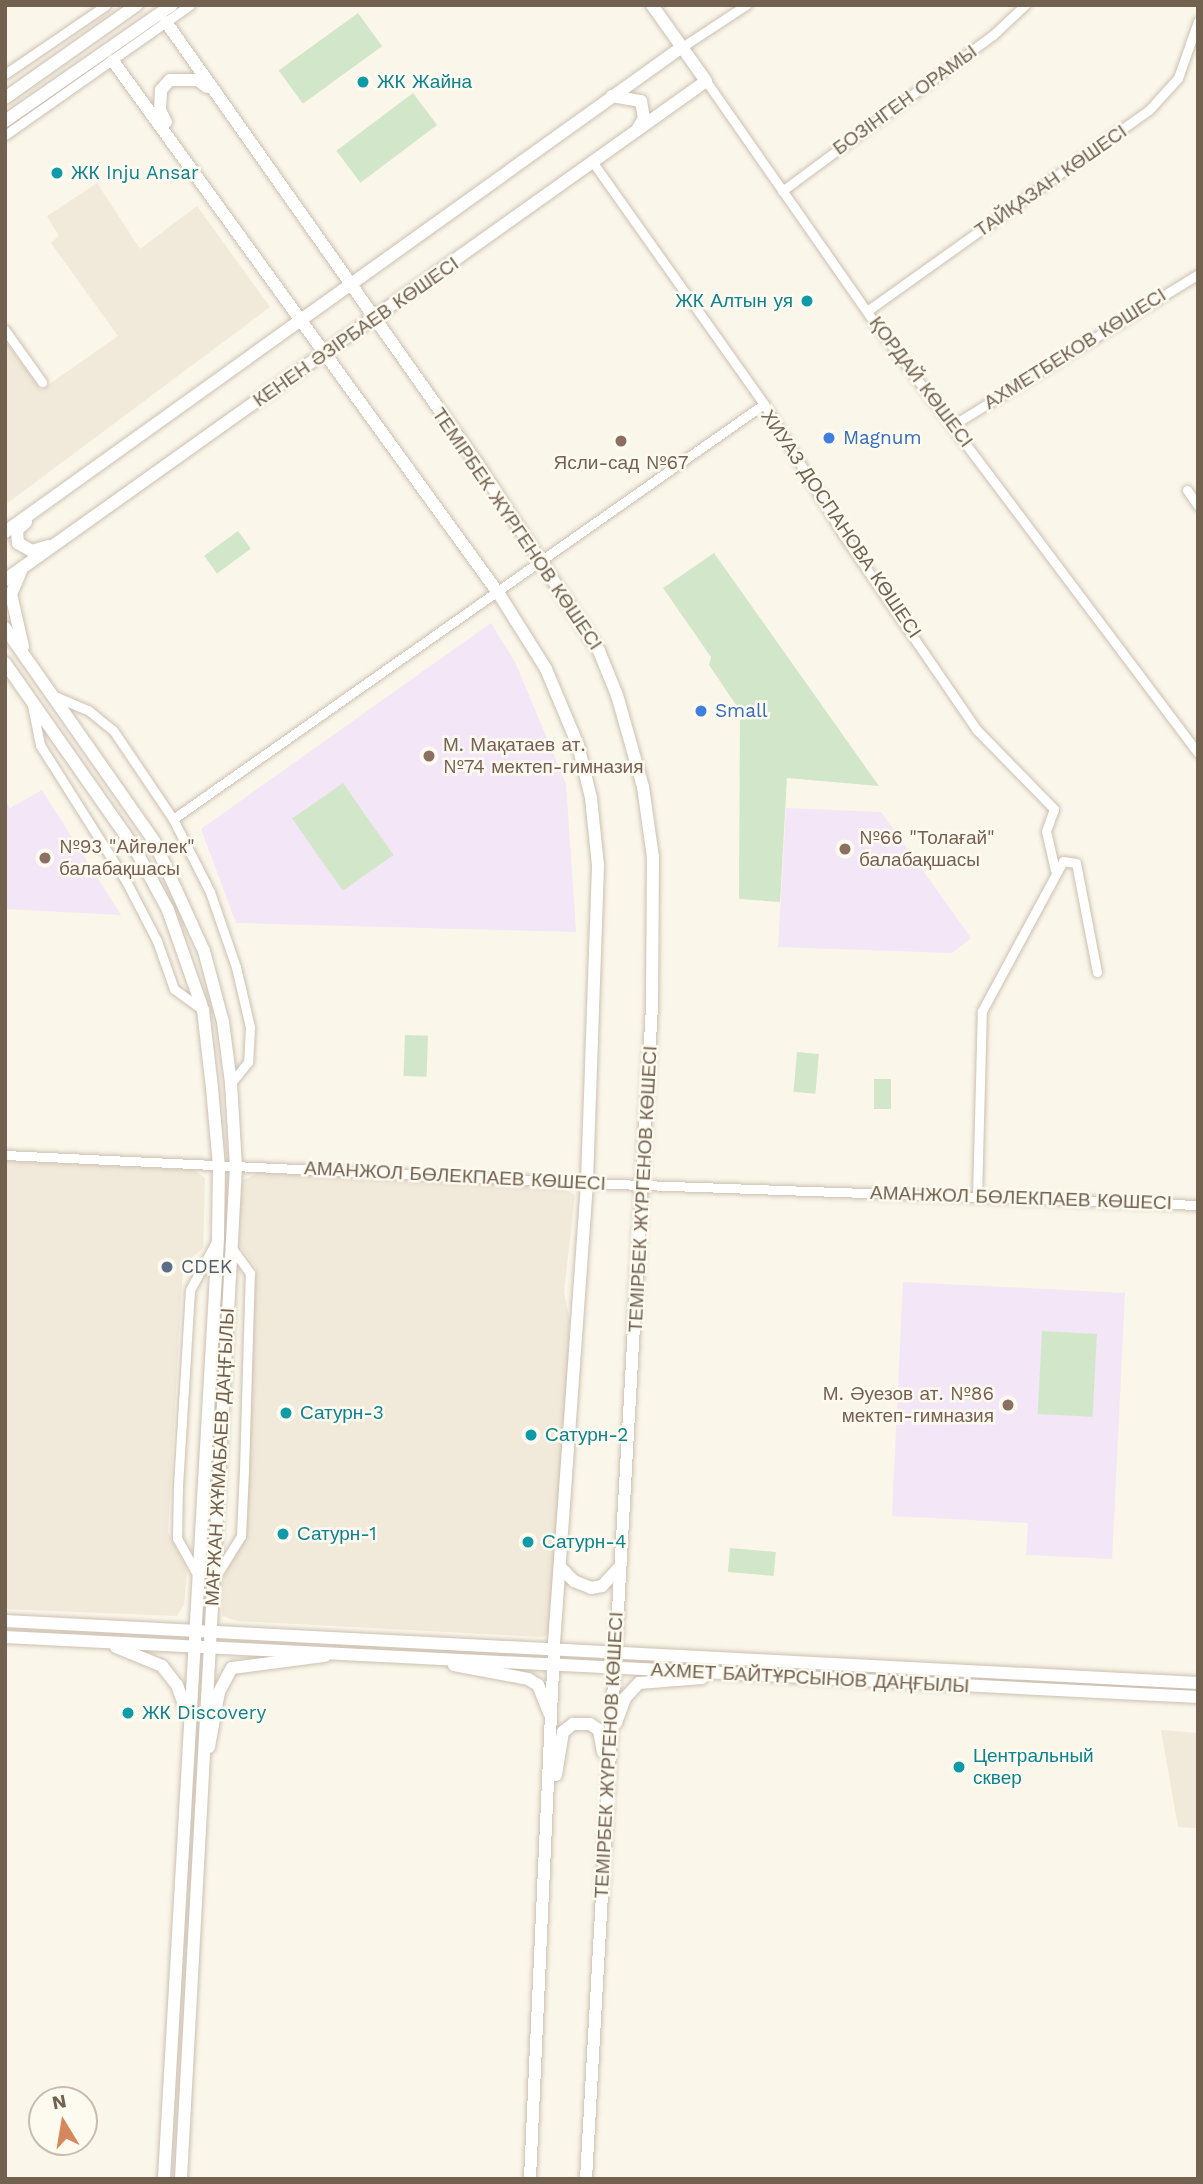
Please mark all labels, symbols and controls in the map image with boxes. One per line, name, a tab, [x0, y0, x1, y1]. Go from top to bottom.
street label: БОЗІНГЕН ОРАМЫ	[829, 40, 981, 160]
place label: ЖК Жайна	[377, 71, 472, 93]
marker: ЖК Жайна	[355, 74, 371, 90]
street label: ТАЙҚАЗАН КӨШЕСІ	[971, 120, 1131, 242]
place label: ЖК Inju Ansar	[71, 162, 199, 184]
marker: ЖК Inju Ansar	[49, 165, 65, 181]
street label: КЕНЕН ӘЗІРБАЕВ КӨШЕСІ	[249, 252, 463, 412]
street label: АХМЕТБЕКОВ КӨШЕСІ	[980, 284, 1170, 414]
place label: ЖК Алтын уя	[675, 290, 793, 312]
marker: ЖК Алтын уя	[799, 293, 815, 309]
street label: ҚОРДАЙ КӨШЕСІ	[864, 312, 978, 452]
street label: ТЕМІРБЕК ЖҮРГЕНОВ КӨШЕСІ	[427, 404, 607, 654]
street label: ХИУАЗ ДОСПАНОВА КӨШЕСІ	[756, 406, 926, 642]
place label: Magnum	[843, 427, 922, 449]
marker: Magnum	[821, 430, 837, 446]
marker: Ясли-сад №67	[613, 433, 629, 449]
place label: Ясли-сад №67	[553, 452, 689, 474]
place label: Small	[715, 700, 768, 722]
marker: Small	[693, 703, 709, 719]
place label: М. Мақатаев ат. №74 мектеп-гимназия	[443, 734, 644, 778]
marker: М. Мақатаев ат. №74 мектеп-гимназия	[421, 748, 437, 764]
place label: №66 "Толағай" балабақшасы	[859, 827, 995, 871]
place label: №93 "Айгөлек" балабақшасы	[59, 836, 195, 880]
marker: №66 "Толағай" балабақшасы	[837, 841, 853, 857]
marker: №93 "Айгөлек" балабақшасы	[37, 850, 53, 866]
street label: ТЕМІРБЕК ЖҮРГЕНОВ КӨШЕСІ	[624, 1045, 662, 1333]
street label: АМАНЖОЛ БӨЛЕКПАЕВ КӨШЕСІ	[304, 1157, 606, 1195]
street label: АМАНЖОЛ БӨЛЕКПАЕВ КӨШЕСІ	[870, 1181, 1172, 1215]
place label: CDEK	[181, 1256, 232, 1278]
marker: CDEK	[159, 1259, 175, 1275]
street label: МАҒЖАН ЖҰМАБАЕВ ДАҢҒЫЛЫ	[201, 1308, 239, 1606]
place label: М. Әуезов ат. №86 мектеп-гимназия	[823, 1383, 994, 1427]
marker: М. Әуезов ат. №86 мектеп-гимназия	[1000, 1397, 1016, 1413]
place label: Сатурн-3	[300, 1402, 384, 1424]
marker: Сатурн-3	[278, 1405, 294, 1421]
place label: Сатурн-2	[545, 1424, 628, 1446]
marker: Сатурн-2	[523, 1427, 539, 1443]
place label: Сатурн-1	[297, 1523, 377, 1545]
marker: Сатурн-1	[275, 1526, 291, 1542]
place label: Сатурн-4	[542, 1531, 627, 1553]
marker: Сатурн-4	[520, 1534, 536, 1550]
street label: ТЕМІРБЕК ЖҮРГЕНОВ КӨШЕСІ	[590, 1611, 628, 1899]
street label: АХМЕТ БАЙТҰРСЫНОВ ДАҢҒЫЛЫ	[650, 1658, 970, 1698]
place label: ЖК Discovery	[142, 1702, 266, 1724]
marker: ЖК Discovery	[120, 1705, 136, 1721]
place label: Центральный сквер	[973, 1745, 1094, 1789]
marker: Центральный сквер	[951, 1759, 967, 1775]
north arrow	[28, 2086, 98, 2156]
text: N	[50, 2089, 68, 2114]

